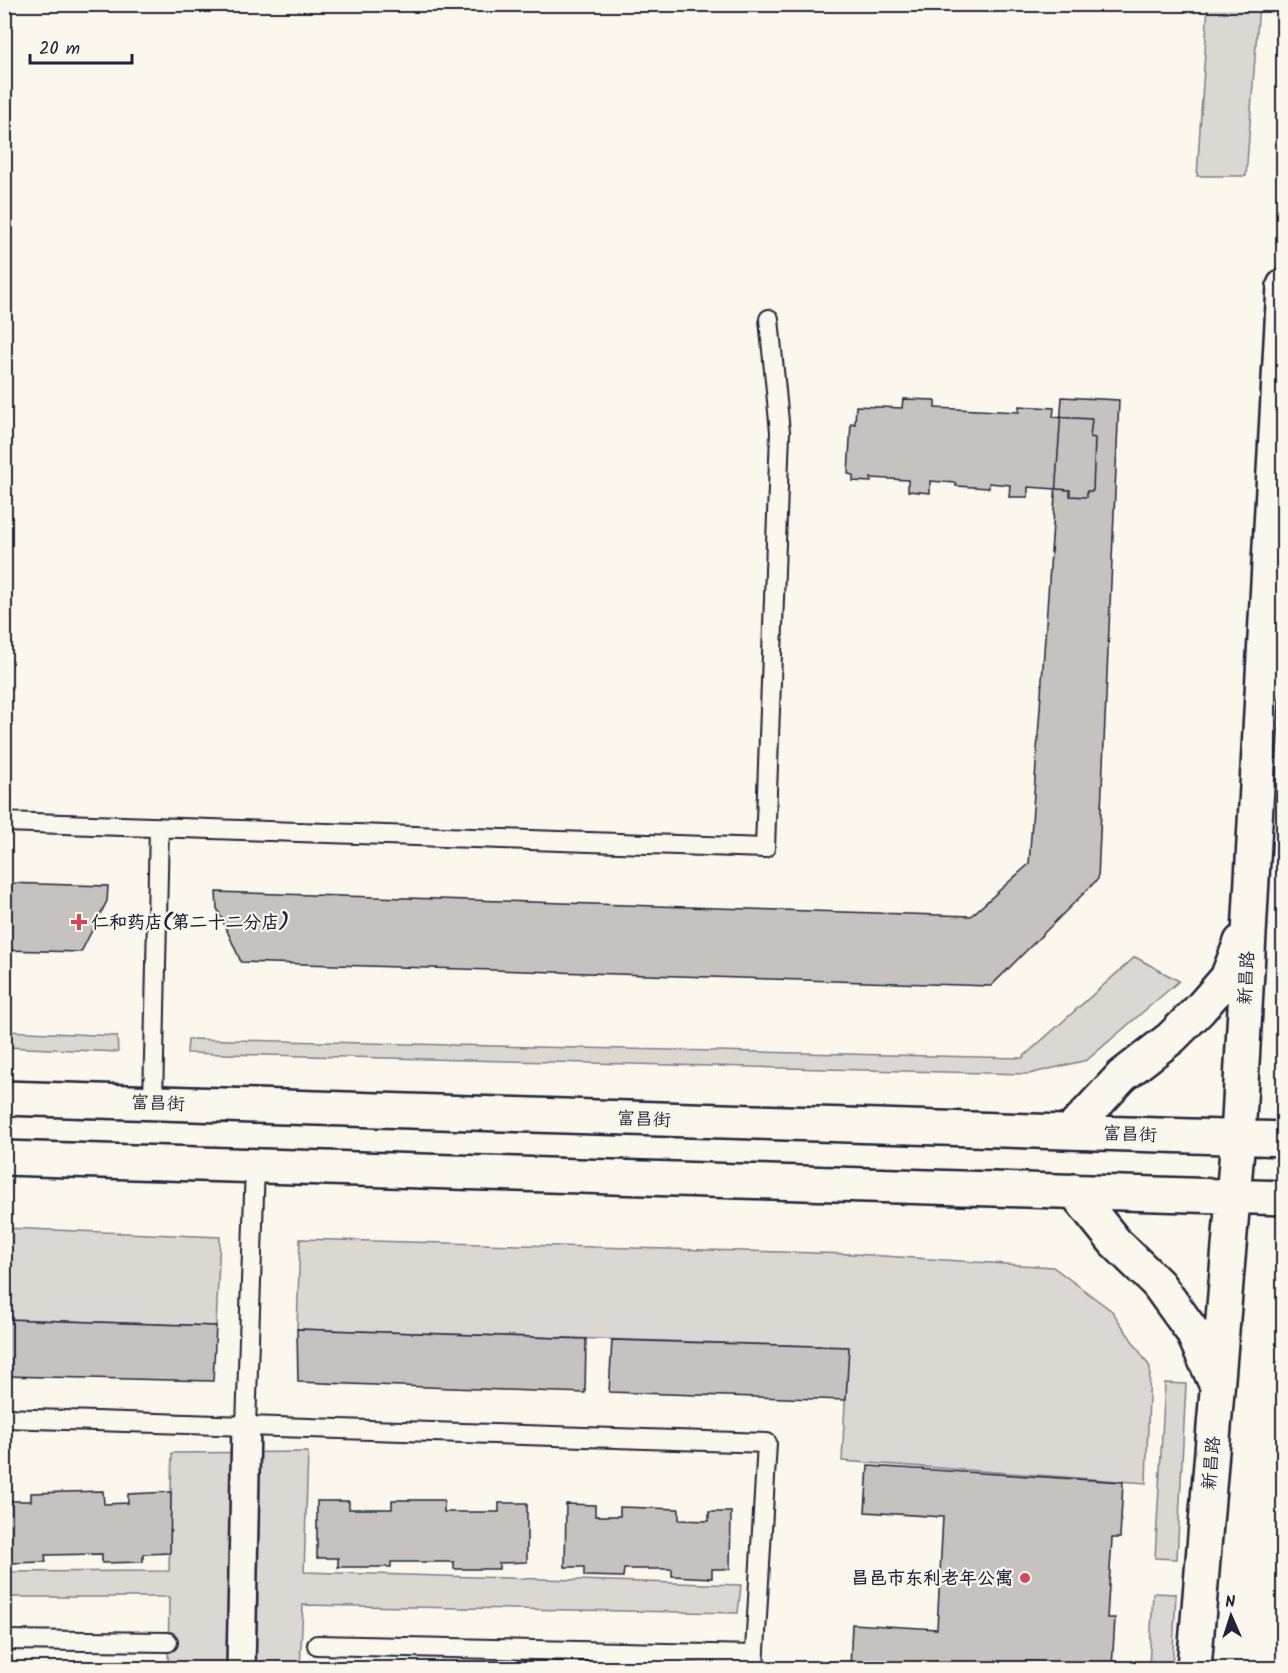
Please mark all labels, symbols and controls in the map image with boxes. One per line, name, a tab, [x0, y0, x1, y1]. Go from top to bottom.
scale bar	[30, 27, 132, 65]
text: 20 m	[39, 35, 80, 64]
place label: 仁和药店(第二十二分店)	[91, 909, 289, 938]
marker: 仁和药店(第二十二分店)	[72, 915, 86, 929]
street label: 新昌路	[1232, 950, 1263, 1006]
street label: 富昌街	[130, 1089, 185, 1120]
street label: 富昌街	[616, 1105, 671, 1136]
street label: 富昌街	[1102, 1120, 1157, 1151]
street label: 新昌路	[1196, 1435, 1229, 1491]
place label: 昌邑市东利老年公寓	[851, 1565, 1013, 1594]
marker: 昌邑市东利老年公寓	[1018, 1571, 1032, 1585]
north arrow	[1201, 1586, 1261, 1646]
text: N	[1225, 1590, 1236, 1615]

